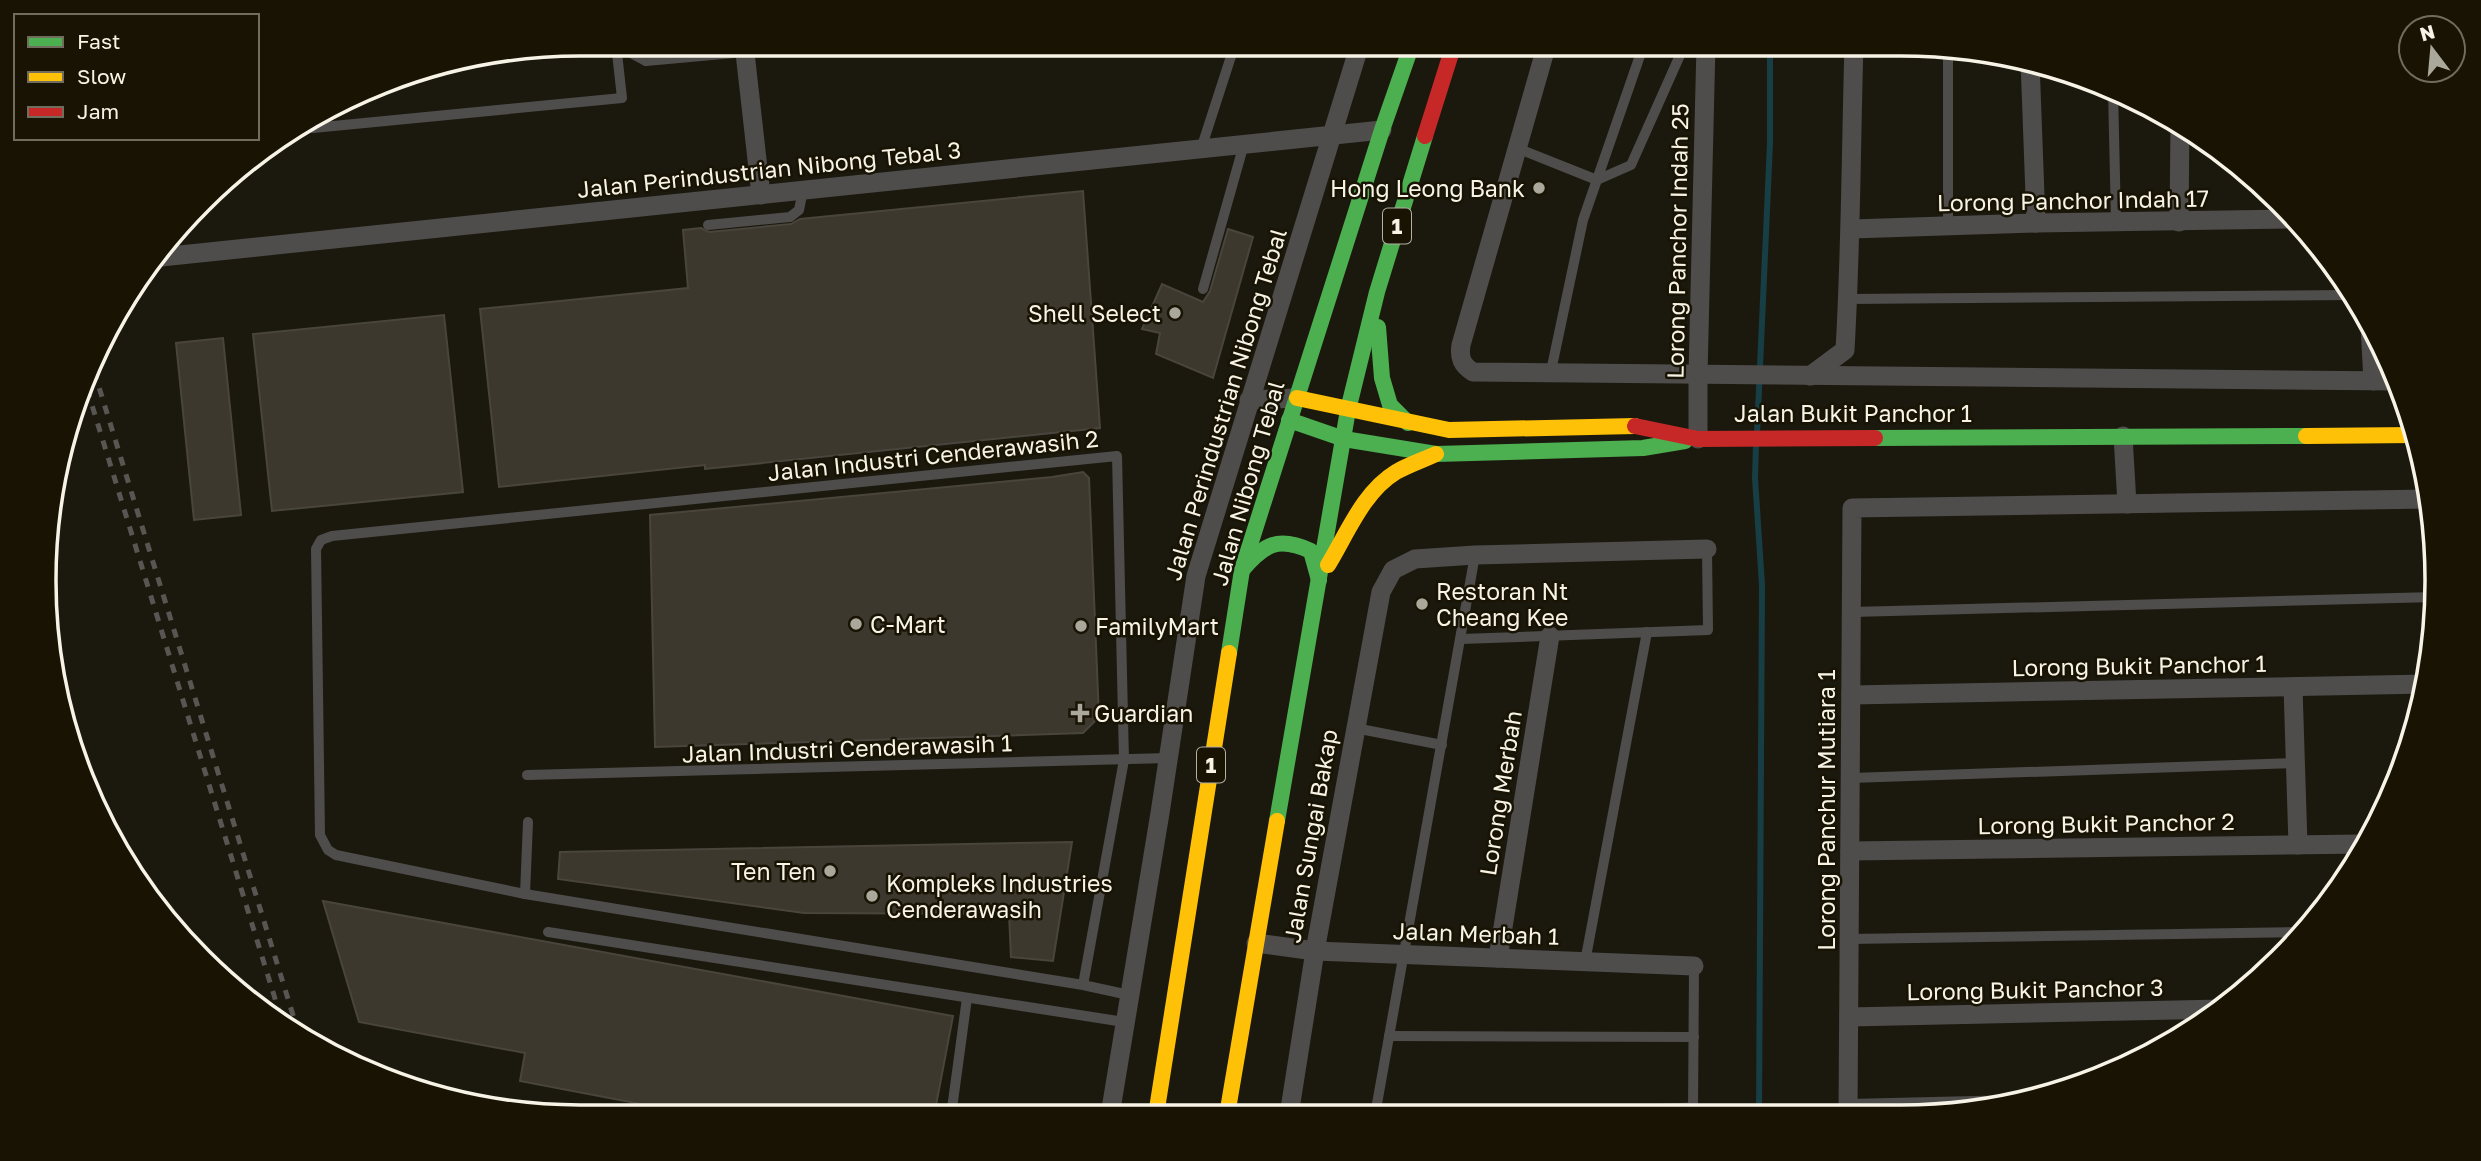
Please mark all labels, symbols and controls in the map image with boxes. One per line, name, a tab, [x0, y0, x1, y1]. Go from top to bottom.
legend	[14, 14, 259, 140]
north arrow	[2397, 14, 2467, 84]
text: N	[2417, 19, 2437, 45]
text: Fast	[77, 28, 120, 54]
text: Slow	[77, 63, 126, 89]
text: Jam	[77, 98, 119, 124]
street label: Lorong Panchor Indah 25	[1661, 103, 1693, 379]
street label: Jalan Perindustrian Nibong Tebal 3	[576, 135, 962, 203]
place label: Hong Leong Bank	[1330, 174, 1525, 202]
marker: Hong Leong Bank	[1531, 180, 1547, 196]
street label: Lorong Panchor Indah 17	[1937, 184, 2209, 216]
road number: 1	[1383, 208, 1411, 244]
street label: Jalan Perindustrian Nibong Tebal	[1158, 225, 1292, 583]
place label: Shell Select	[1028, 299, 1161, 327]
marker: Shell Select	[1167, 305, 1183, 321]
street label: Jalan Nibong Tebal	[1204, 377, 1290, 589]
street label: Jalan Bukit Panchor 1	[1734, 399, 1972, 427]
street label: Jalan Industri Cenderawasih 2	[766, 424, 1100, 486]
place label: Restoran Nt Cheang Kee	[1436, 577, 1568, 631]
marker: Restoran Nt Cheang Kee	[1414, 596, 1430, 612]
place label: C-Mart	[870, 610, 946, 638]
place label: FamilyMart	[1095, 612, 1219, 640]
marker: C-Mart	[848, 616, 864, 632]
marker: FamilyMart	[1073, 618, 1089, 634]
street label: Lorong Bukit Panchor 1	[2011, 649, 2267, 681]
street label: Lorong Panchur Mutiara 1	[1812, 669, 1840, 951]
place label: Guardian	[1094, 699, 1193, 727]
marker: Guardian	[1072, 705, 1088, 721]
street label: Lorong Merbah	[1473, 709, 1527, 877]
street label: Jalan Sungai Bakap	[1277, 727, 1343, 945]
street label: Jalan Industri Cenderawasih 1	[681, 728, 1013, 768]
road number: 1	[1197, 748, 1225, 782]
street label: Lorong Bukit Panchor 2	[1977, 807, 2235, 839]
place label: Ten Ten	[731, 857, 816, 885]
marker: Ten Ten	[822, 863, 838, 879]
place label: Kompleks Industries Cenderawasih	[886, 869, 1113, 923]
marker: Kompleks Industries Cenderawasih	[864, 888, 880, 904]
street label: Jalan Merbah 1	[1392, 916, 1560, 950]
street label: Lorong Bukit Panchor 3	[1906, 973, 2164, 1005]

